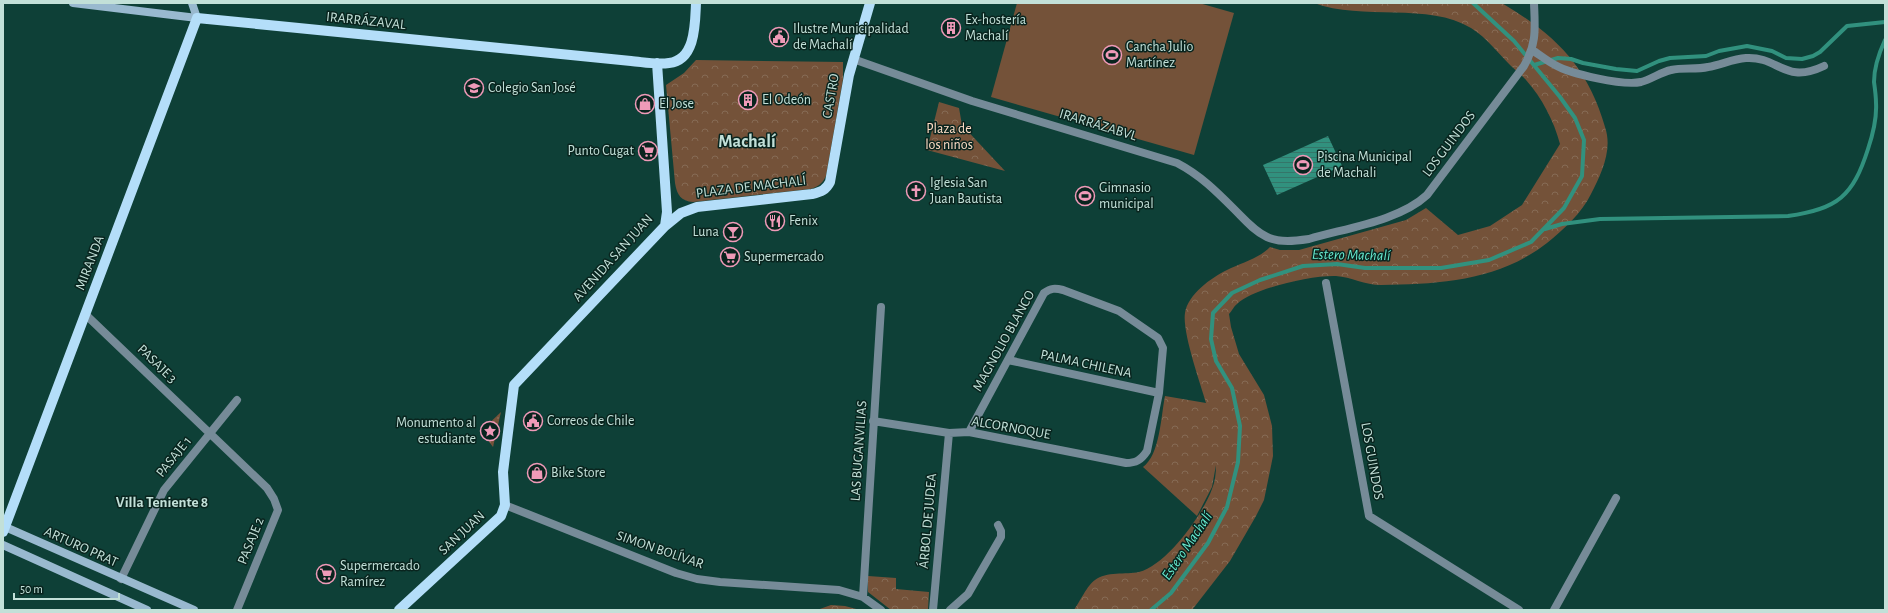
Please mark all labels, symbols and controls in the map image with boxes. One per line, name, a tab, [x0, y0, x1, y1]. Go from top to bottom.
street label: IRARRÁZAVAL	[326, 7, 407, 32]
place label: Ex-hostería Machalí	[965, 13, 1027, 43]
building icon: Ex-hostería Machalí	[940, 17, 962, 39]
place label: Ilustre Municipalidad de Machalí	[793, 22, 909, 52]
public building icon: Ilustre Municipalidad de Machalí	[768, 26, 790, 48]
place label: Cancha Julio Martínez	[1126, 40, 1193, 70]
sports icon: Cancha Julio Martínez	[1101, 44, 1123, 66]
street label: CASTRO	[820, 72, 842, 119]
school or university icon: Colegio San José	[463, 77, 485, 99]
place label: Colegio San José	[488, 81, 576, 95]
building icon: El Odeón	[737, 89, 759, 111]
shop icon: El Jose	[634, 93, 656, 115]
place label: El Odeón	[762, 93, 811, 107]
place label: El Jose	[659, 97, 694, 111]
street label: IRARRÁZABVL	[1058, 104, 1139, 143]
street label: LOS GUINDOS	[1420, 109, 1478, 179]
park label: Plaza de los niños	[925, 122, 973, 152]
district label: Machalí	[718, 133, 776, 151]
supermarket icon: Punto Cugat	[637, 140, 659, 162]
place label: Punto Cugat	[567, 144, 635, 158]
place label: Piscina Municipal de Machali	[1317, 150, 1412, 180]
sports icon: Piscina Municipal de Machali	[1292, 154, 1314, 176]
street label: PLAZA DE MACHALÍ	[695, 170, 807, 201]
place label: Iglesia San Juan Bautista	[930, 176, 1003, 206]
church icon: Iglesia San Juan Bautista	[905, 180, 927, 202]
place label: Gimnasio municipal	[1099, 181, 1154, 211]
sports icon: Gimnasio municipal	[1074, 185, 1096, 207]
restaurant icon: Fenix	[764, 210, 786, 232]
street label: AVENIDA SAN JUAN	[570, 212, 656, 304]
place label: Fenix	[789, 214, 818, 228]
bar icon: Luna	[722, 221, 744, 243]
place label: Luna	[692, 225, 720, 239]
street label: MIRANDA	[73, 234, 107, 292]
supermarket icon: Supermercado	[719, 246, 741, 268]
water label: Estero Machalí	[1312, 247, 1391, 263]
place label: Supermercado	[744, 250, 824, 264]
street label: MAGNOLIO BLANCO	[970, 288, 1038, 394]
street label: PASAJE 3	[135, 342, 179, 386]
street label: PALMA CHILENA	[1039, 348, 1133, 380]
street label: LAS BUGANVILIAS	[848, 400, 870, 502]
public building icon: Correos de Chile	[522, 410, 544, 432]
place label: Correos de Chile	[547, 414, 634, 428]
street label: ALCORNOQUE	[970, 414, 1052, 442]
place label: Monumento al estudiante	[396, 416, 476, 446]
place icon: Monumento al estudiante	[479, 420, 501, 442]
street label: LOS GUINDOS	[1358, 421, 1386, 501]
street label: PASAJE 1	[154, 434, 194, 480]
shop icon: Bike Store	[526, 462, 548, 484]
place label: Bike Store	[551, 466, 605, 480]
street label: ÁRBOL DE JUDEA	[914, 473, 939, 569]
district label: Villa Teniente 8	[116, 495, 208, 510]
street label: SAN JUAN	[436, 508, 488, 558]
water label: Estero Machalí	[1159, 509, 1216, 583]
street label: PASAJE 2	[235, 516, 267, 566]
street label: ARTURO PRAT	[42, 525, 120, 570]
street label: SIMON BOLÍVAR	[615, 526, 707, 572]
place label: Supermercado Ramírez	[340, 559, 420, 589]
supermarket icon: Supermercado Ramírez	[315, 563, 337, 585]
scale bar	[14, 575, 119, 601]
text: 50 m	[20, 583, 43, 595]

